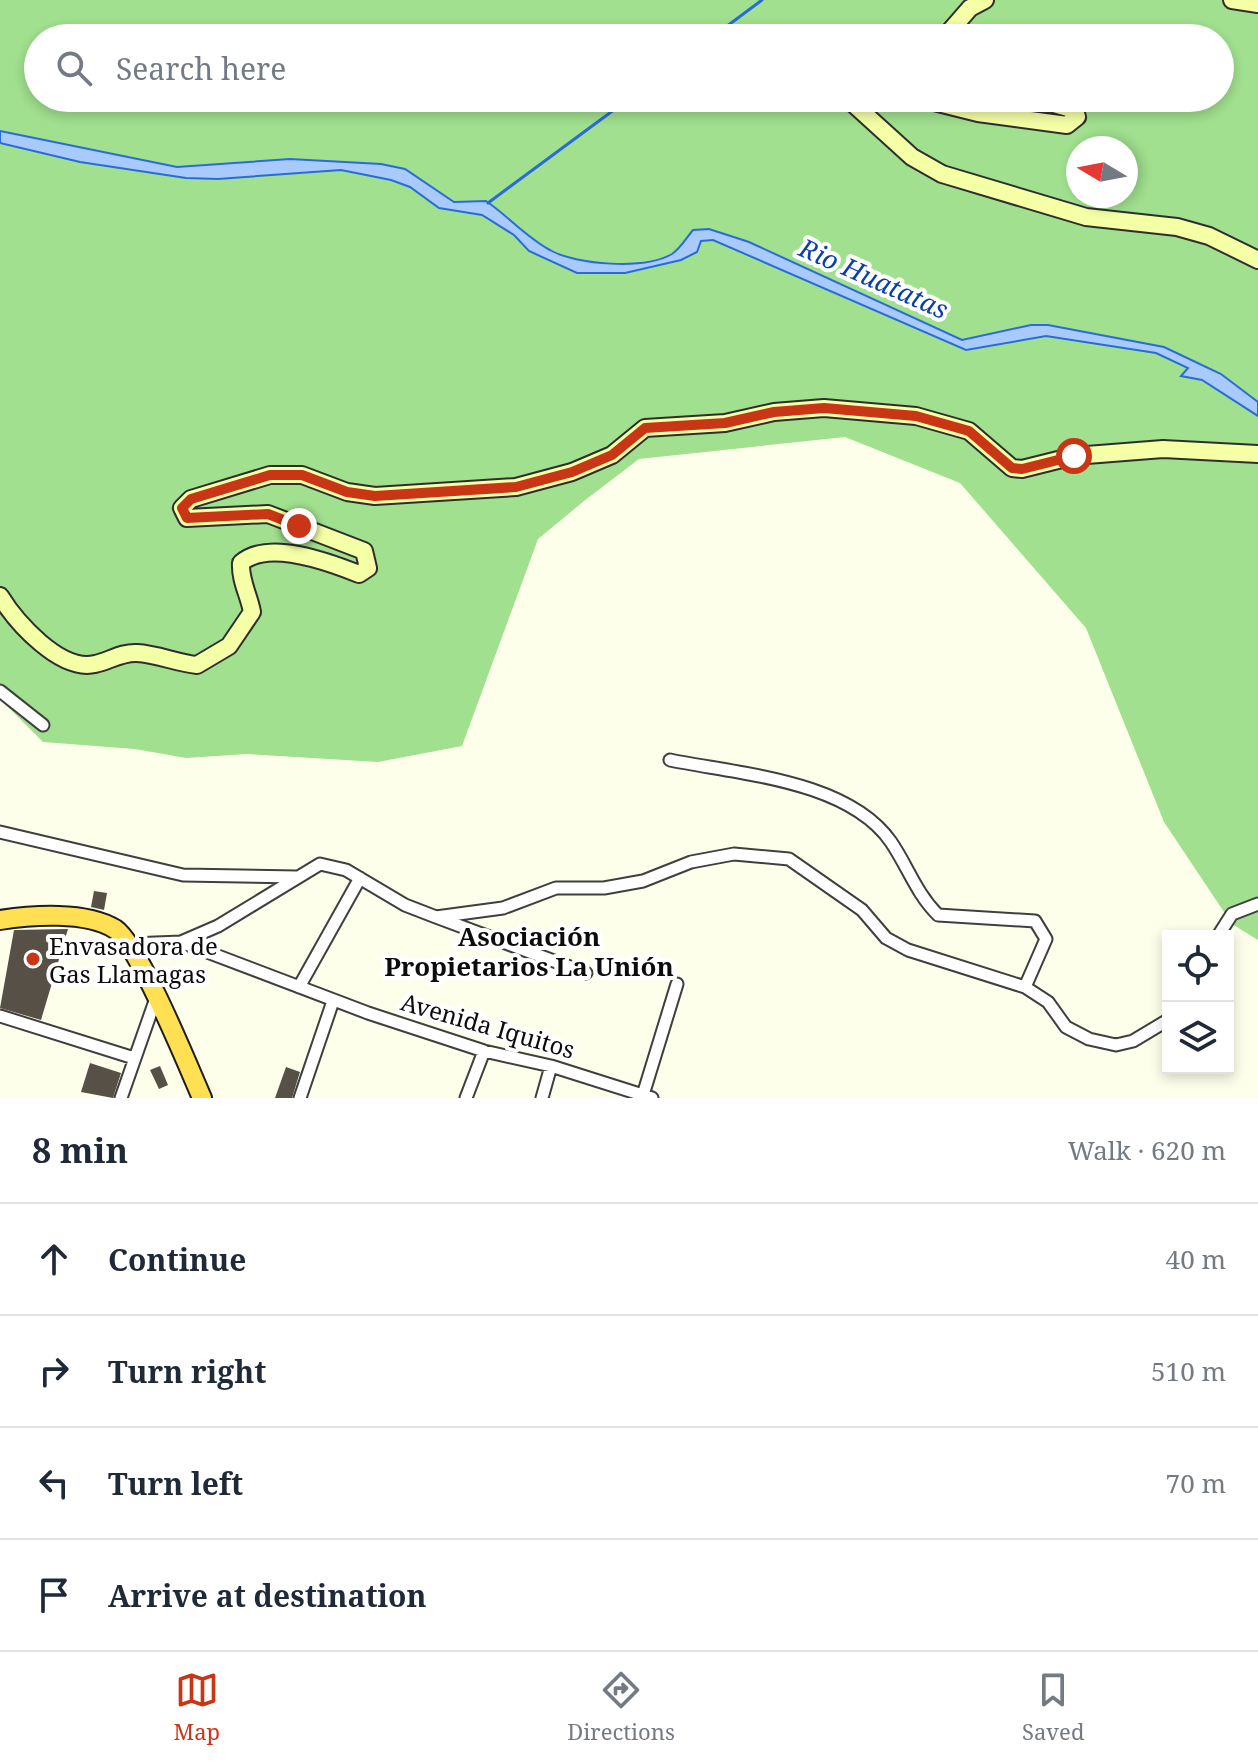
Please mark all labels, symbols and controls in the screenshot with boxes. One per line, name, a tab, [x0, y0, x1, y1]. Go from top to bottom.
search box	[24, 24, 1234, 112]
icon: search	[52, 46, 96, 90]
text: Search here	[116, 48, 286, 89]
north arrow	[1066, 136, 1138, 208]
water label: Rio Huatatas	[793, 229, 954, 327]
route start	[1056, 438, 1092, 474]
route end	[281, 508, 317, 544]
district label: Asociación Propietarios La Unión	[384, 918, 674, 984]
place label: Envasadora de Gas Llamagas	[49, 929, 218, 990]
map controls	[1162, 930, 1234, 1074]
button: locate	[1162, 930, 1234, 1002]
marker: Envasadora de Gas Llamagas	[24, 950, 42, 968]
street label: Avenida Iquitos	[397, 984, 579, 1066]
button: layers	[1162, 1002, 1234, 1074]
text: 8 min	[32, 1127, 128, 1173]
text: Walk · 620 m	[1068, 1132, 1226, 1168]
icon: ahead	[32, 1237, 76, 1281]
text: Continue	[108, 1239, 246, 1280]
text: 40 m	[1166, 1241, 1226, 1277]
icon: right	[32, 1349, 76, 1393]
text: Turn right	[108, 1351, 266, 1392]
text: 510 m	[1151, 1353, 1226, 1389]
icon: left	[32, 1461, 76, 1505]
text: Turn left	[108, 1463, 243, 1504]
text: 70 m	[1166, 1465, 1226, 1501]
icon: arrive	[32, 1573, 76, 1617]
text: Arrive at destination	[108, 1575, 427, 1616]
tab: Map	[174, 1668, 220, 1746]
tab: Directions	[567, 1668, 675, 1746]
tab: Saved	[1022, 1668, 1084, 1746]

